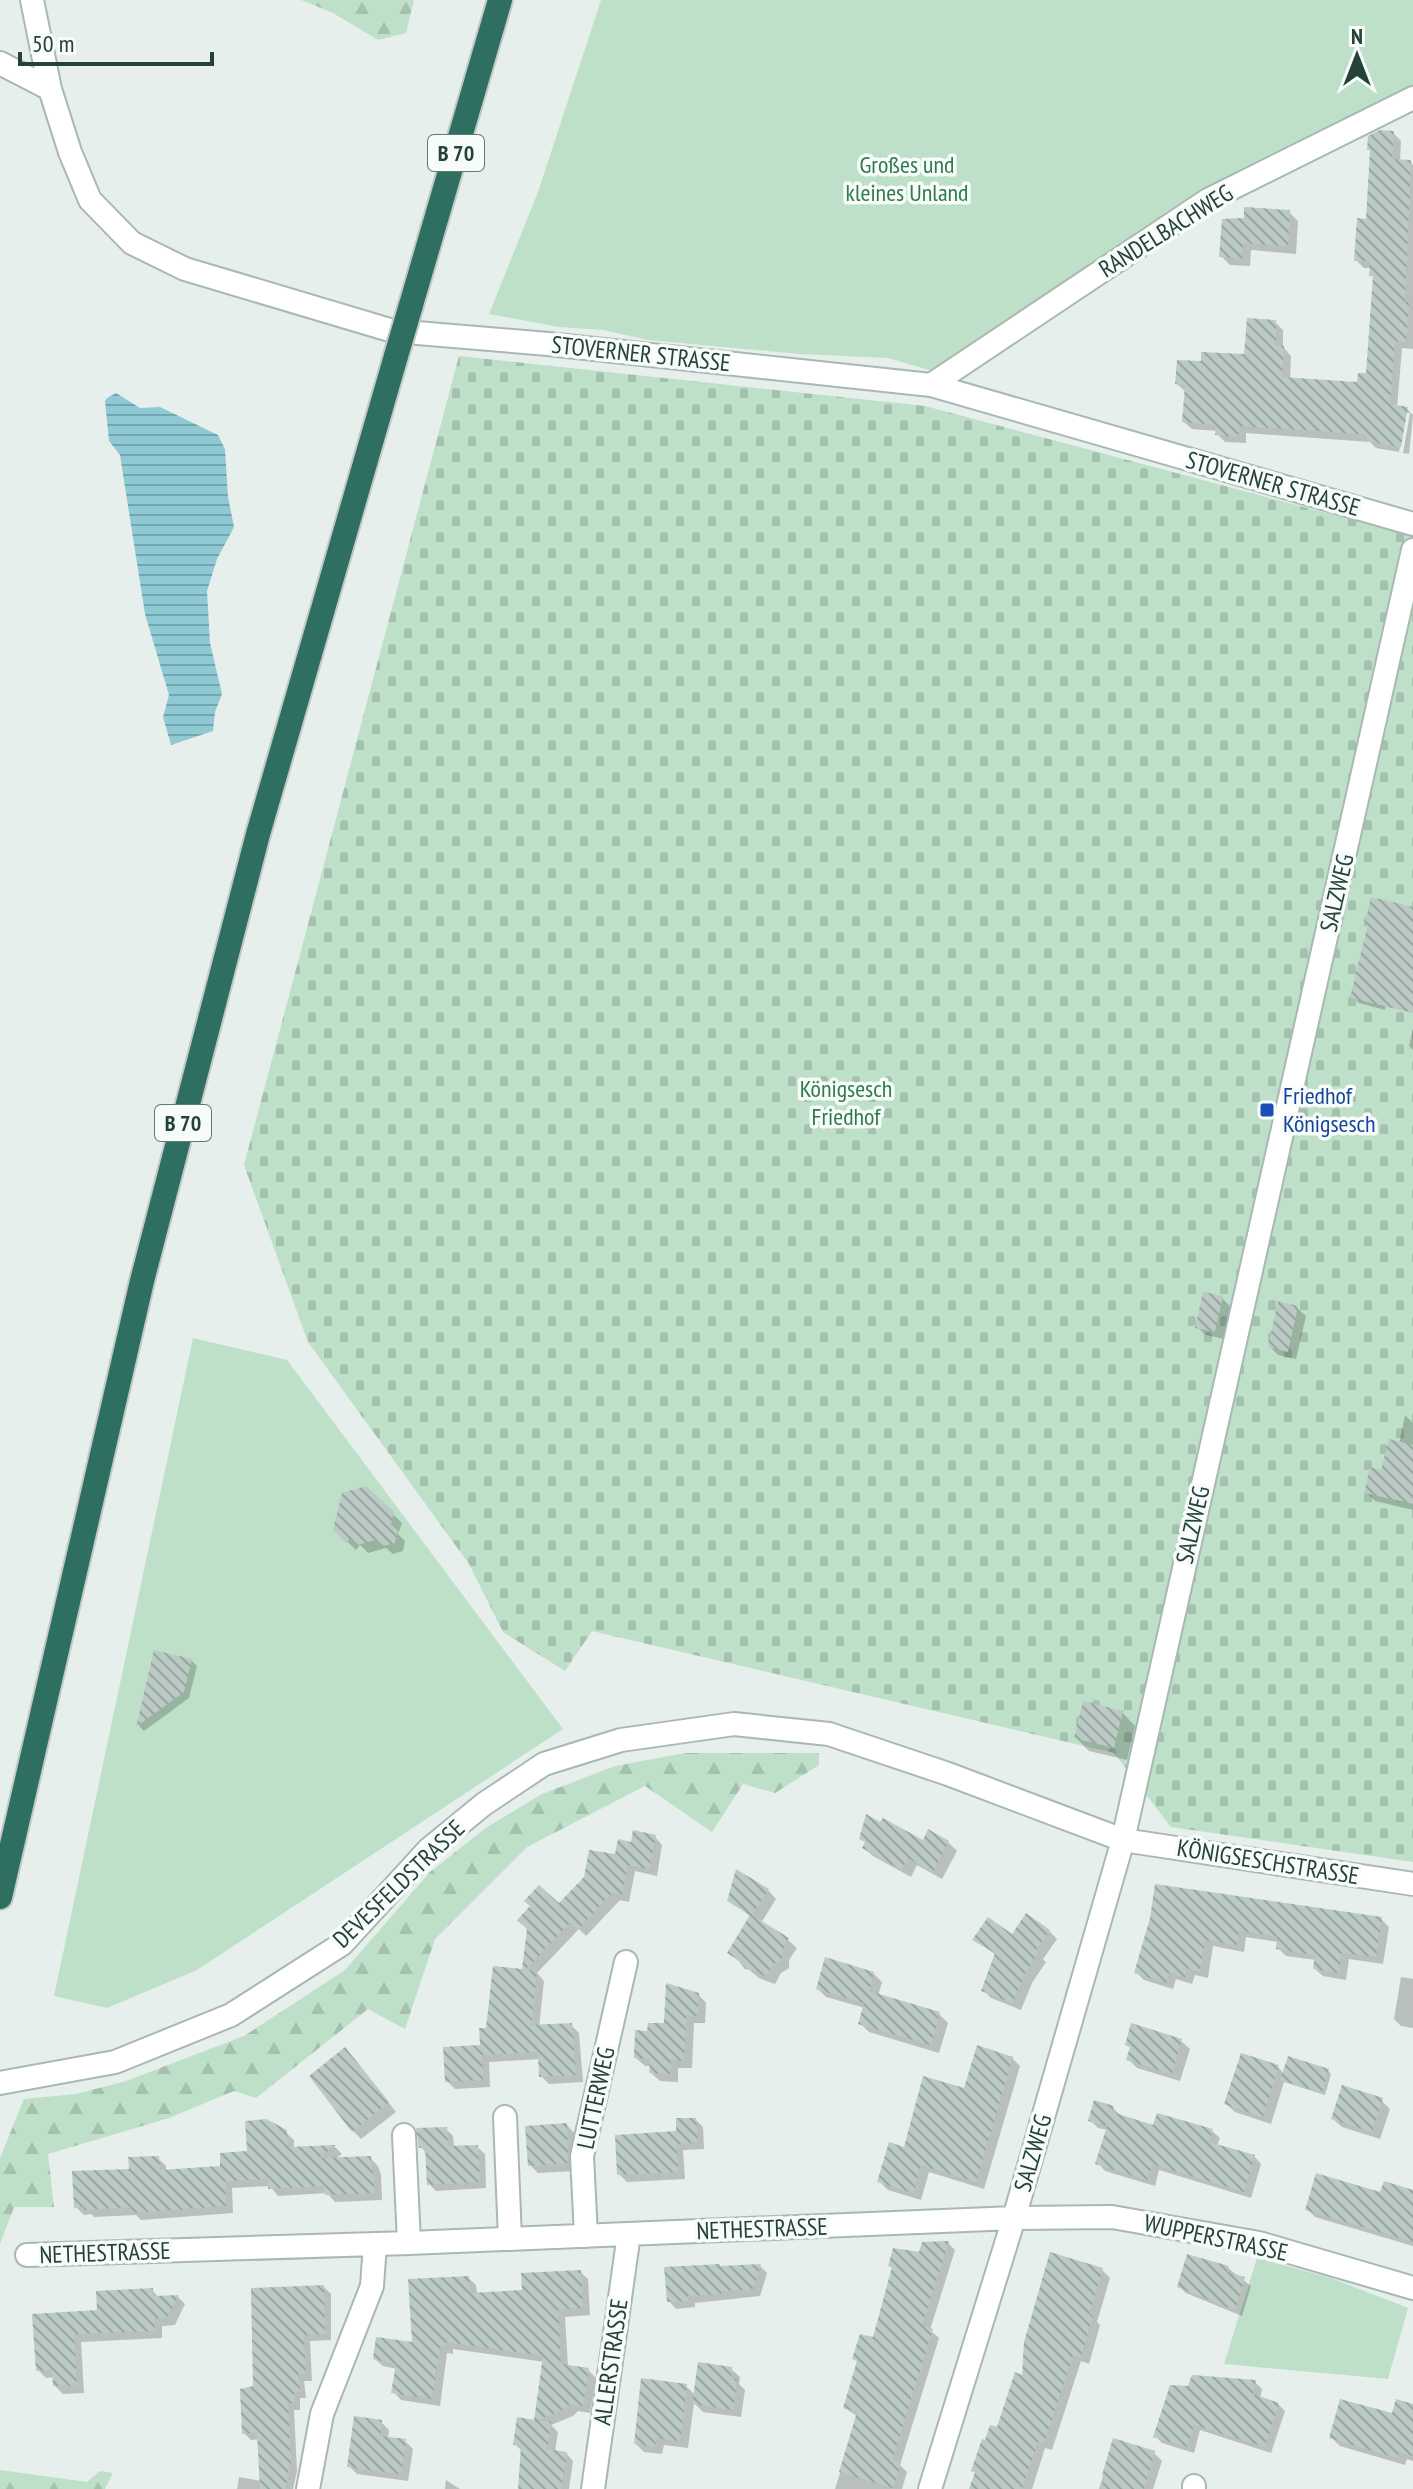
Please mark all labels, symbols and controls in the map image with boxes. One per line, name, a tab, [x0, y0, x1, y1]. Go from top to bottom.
scale bar	[20, 16, 212, 66]
north arrow	[1317, 16, 1397, 96]
text: N	[1351, 22, 1363, 50]
text: 50 m	[32, 28, 74, 59]
road number: B 70	[428, 135, 484, 171]
park label: Großes und kleines Unland	[846, 149, 968, 208]
street label: RANDELBACHWEG	[1093, 177, 1239, 284]
street label: STOVERNER STRASSE	[550, 329, 732, 378]
street label: STOVERNER STRASSE	[1183, 444, 1364, 523]
street label: SALZWEG	[1313, 851, 1361, 935]
park label: Königsesch Friedhof	[800, 1073, 892, 1132]
place label: Friedhof Königsesch	[1283, 1080, 1376, 1139]
marker: Friedhof Königsesch	[1258, 1101, 1276, 1119]
road number: B 70	[155, 1105, 211, 1141]
street label: SALZWEG	[1169, 1483, 1217, 1567]
street label: DEVESFELDSTRASSE	[326, 1813, 471, 1954]
street label: KÖNIGSESCHSTRASSE	[1175, 1832, 1361, 1891]
street label: LUTTERWEG	[570, 2044, 621, 2152]
street label: SALZWEG	[1007, 2111, 1058, 2195]
street label: WUPPERSTRASSE	[1141, 2207, 1291, 2268]
street label: NETHESTRASSE	[696, 2211, 828, 2246]
street label: NETHESTRASSE	[39, 2235, 171, 2270]
street label: ALLERSTRASSE	[586, 2297, 635, 2427]

